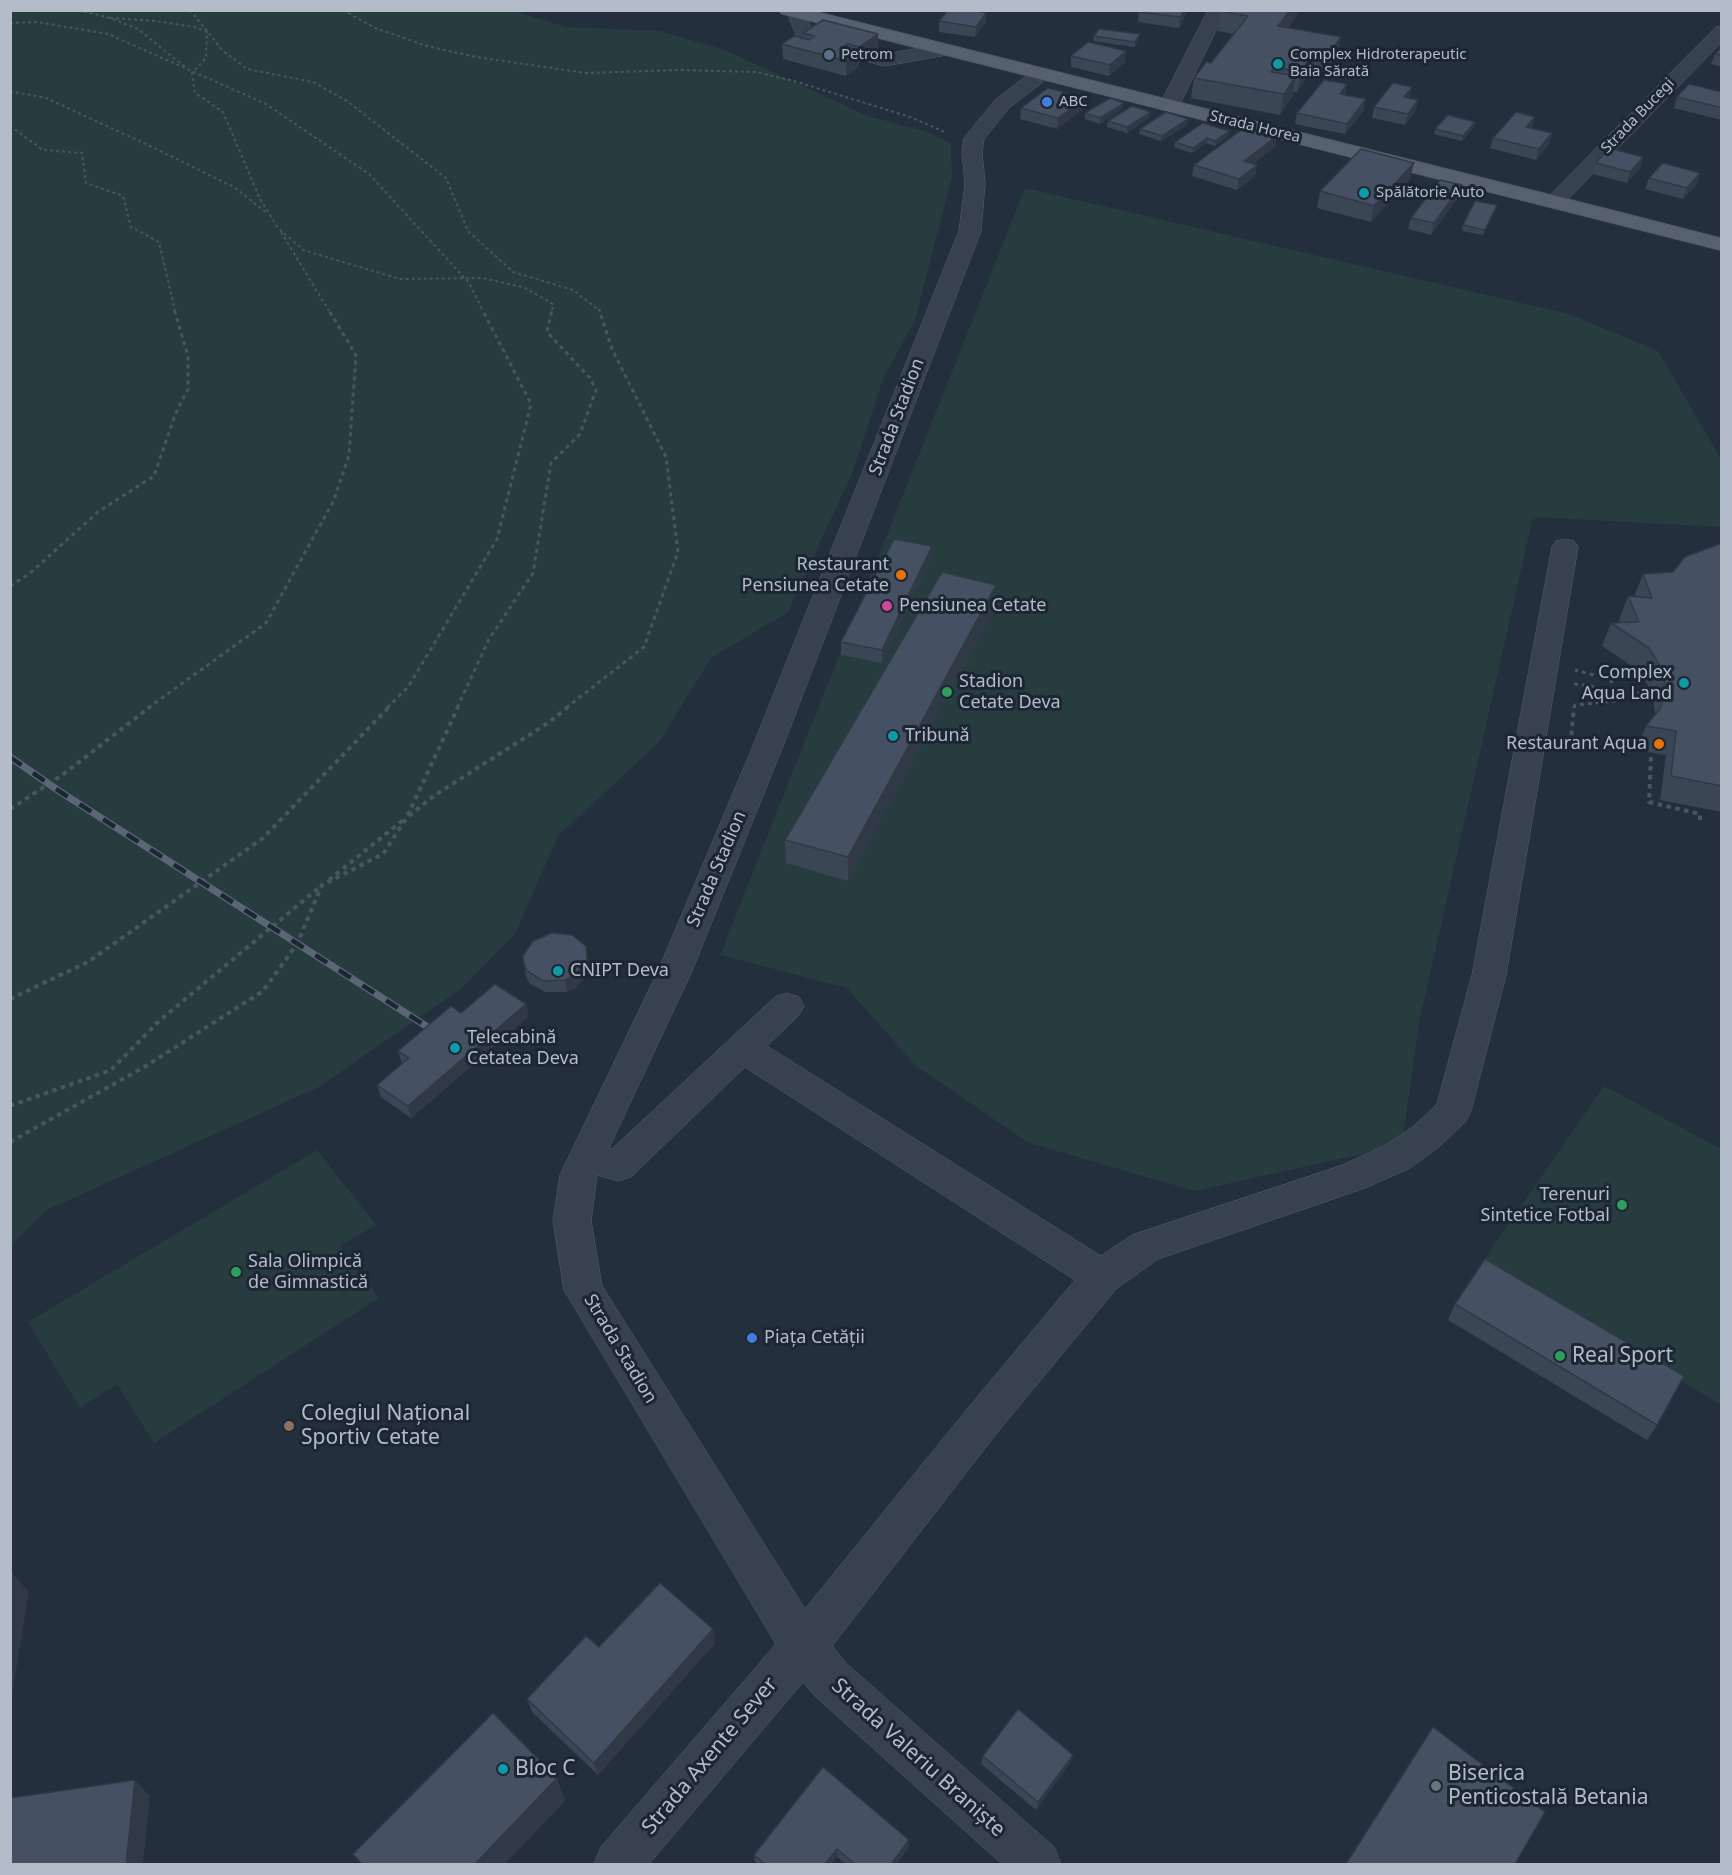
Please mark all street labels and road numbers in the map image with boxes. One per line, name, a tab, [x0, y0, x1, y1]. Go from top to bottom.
street label: Strada Bucegi	[1598, 75, 1678, 157]
street label: Strada Horea	[1208, 107, 1302, 147]
street label: Strada Stadion	[865, 355, 929, 479]
street label: Strada Stadion	[683, 808, 751, 930]
street label: Strada Stadion	[579, 1290, 661, 1408]
street label: Strada Axente Sever	[637, 1672, 783, 1840]
street label: Strada Valeriu Braniște	[826, 1673, 1010, 1843]

